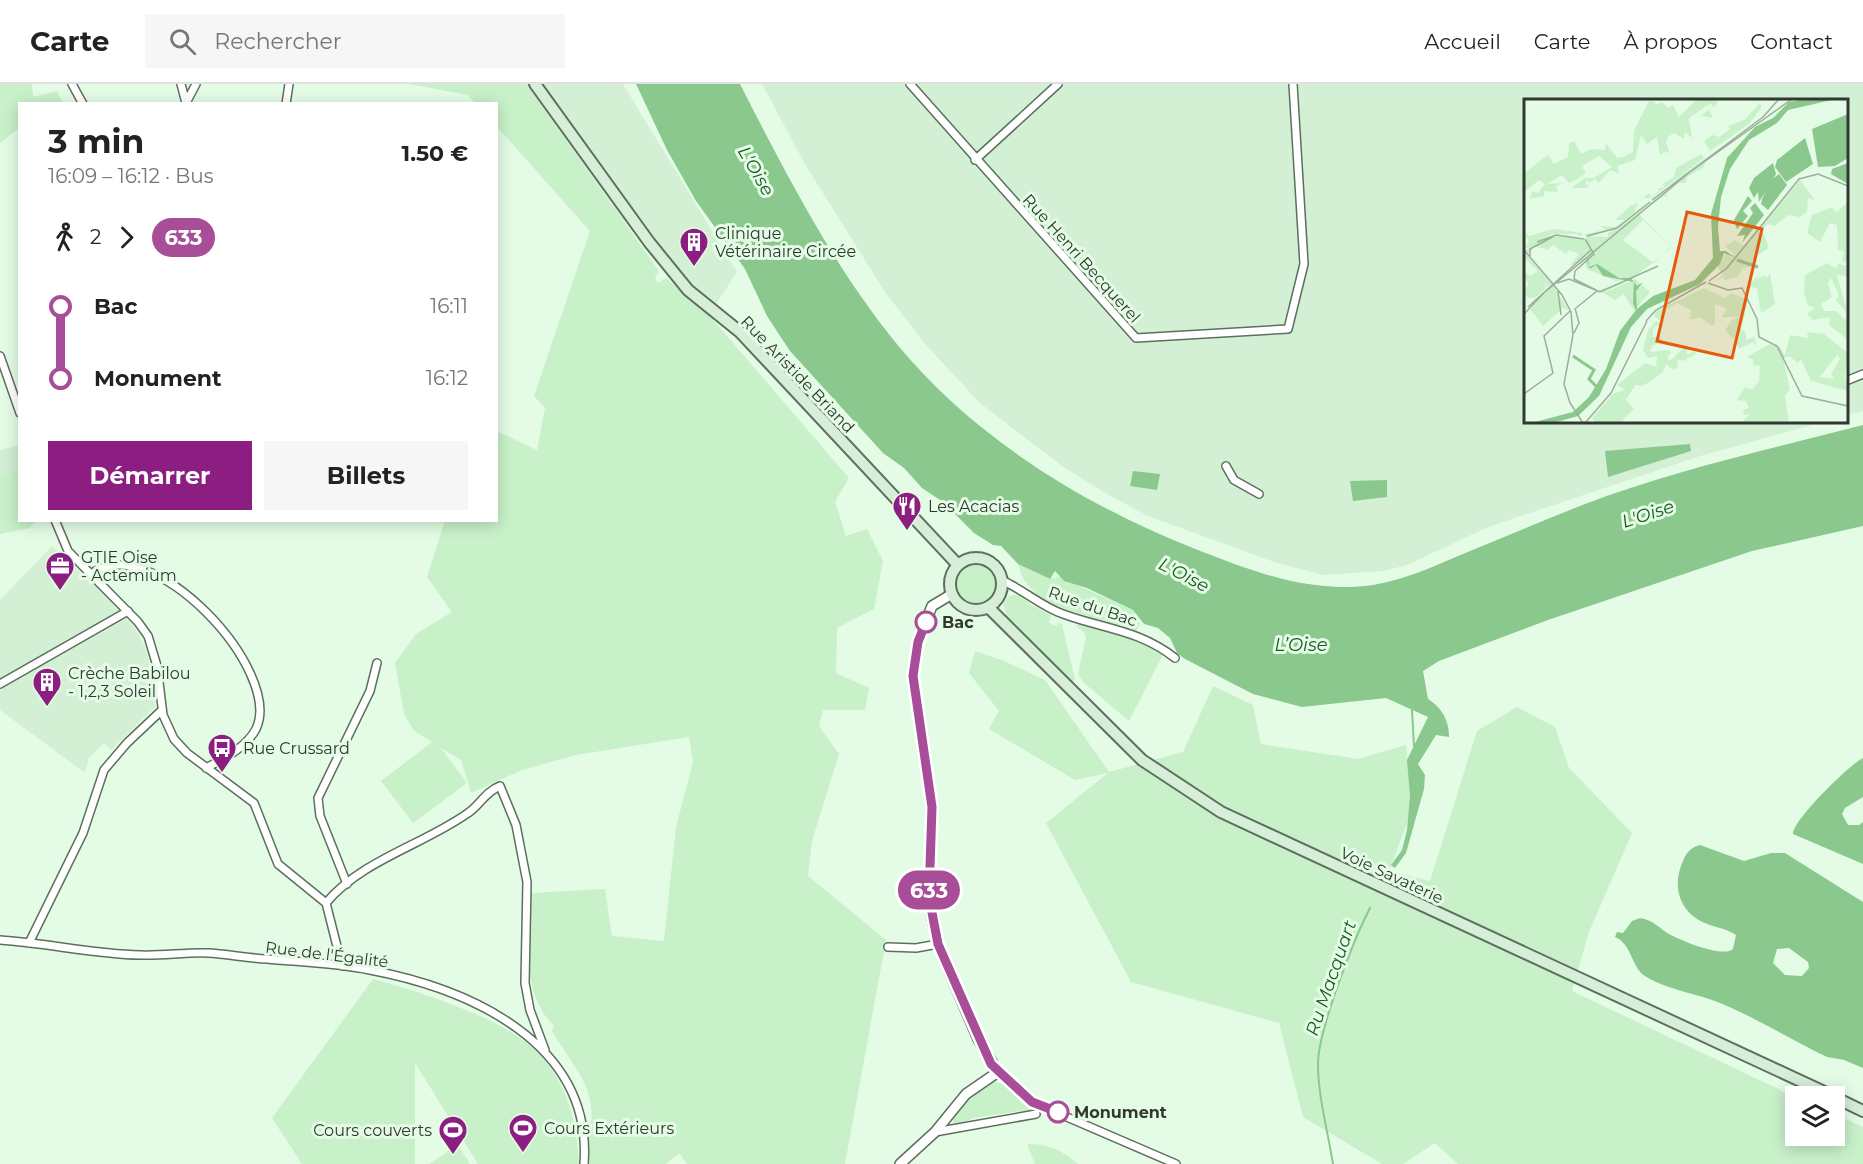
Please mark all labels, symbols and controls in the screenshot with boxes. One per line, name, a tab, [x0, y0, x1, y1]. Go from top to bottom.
search box	[145, 14, 565, 68]
text: Carte	[30, 24, 109, 58]
icon: search	[166, 25, 199, 58]
text: Rechercher	[214, 28, 342, 55]
text: Accueil	[1424, 29, 1501, 54]
text: Carte	[1534, 29, 1590, 54]
text: À propos	[1623, 29, 1717, 54]
text: Contact	[1750, 29, 1833, 54]
inset map	[1524, 99, 1848, 423]
text: 3 min	[48, 121, 144, 161]
text: 1.50 €	[402, 140, 468, 167]
water label: L'Oise	[733, 142, 779, 200]
text: 16:09 – 16:12 · Bus	[48, 164, 214, 188]
street label: Rue Henri Becquerel	[1019, 190, 1144, 327]
icon: walk	[48, 221, 81, 254]
icon: forward	[110, 221, 143, 254]
place label: Clinique Vétérinaire Circée	[715, 224, 856, 261]
text: 2	[90, 225, 101, 249]
text: 633	[164, 225, 203, 250]
building icon: Clinique Vétérinaire Circée	[678, 226, 710, 268]
text: Bac	[94, 293, 138, 320]
text: 16:11	[430, 294, 468, 318]
street label: Rue Aristide Briand	[737, 312, 858, 437]
text: Monument	[94, 365, 222, 392]
text: 16:12	[426, 366, 468, 390]
button: Démarrer	[48, 441, 252, 510]
button: Billets	[264, 441, 468, 510]
restaurant icon: Les Acacias	[891, 490, 923, 532]
water label: L'Oise	[1619, 495, 1677, 533]
place label: Les Acacias	[928, 497, 1019, 516]
place label: GTIE Oise - Actemium	[81, 548, 177, 585]
office icon: GTIE Oise - Actemium	[44, 550, 76, 592]
water label: L'Oise	[1155, 553, 1213, 597]
street label: Rue du Bac	[1046, 582, 1140, 631]
marker: Bac	[915, 611, 937, 633]
place label: Bac	[942, 613, 974, 632]
water label: L’Oise	[1274, 634, 1328, 656]
place label: Crèche Babilou - 1,2,3 Soleil	[68, 664, 191, 701]
building icon: Crèche Babilou - 1,2,3 Soleil	[31, 666, 63, 708]
bus stop icon: Rue Crussard	[206, 732, 238, 774]
place label: Rue Crussard	[243, 739, 350, 758]
street label: Voie Savaterie	[1337, 843, 1446, 908]
line badge: 633	[894, 870, 964, 910]
text: 633	[910, 878, 948, 903]
water label: Ru Macquart	[1301, 917, 1361, 1039]
street label: Rue de l'Égalité	[264, 938, 390, 971]
map controls	[1785, 1086, 1845, 1146]
button: layers	[1785, 1086, 1845, 1146]
marker: Monument	[1047, 1101, 1069, 1123]
place label: Monument	[1074, 1103, 1167, 1122]
sports icon: Cours Extérieurs	[507, 1112, 539, 1154]
sports icon: Cours couverts	[437, 1114, 469, 1156]
place label: Cours Extérieurs	[544, 1119, 674, 1138]
place label: Cours couverts	[313, 1121, 432, 1140]

